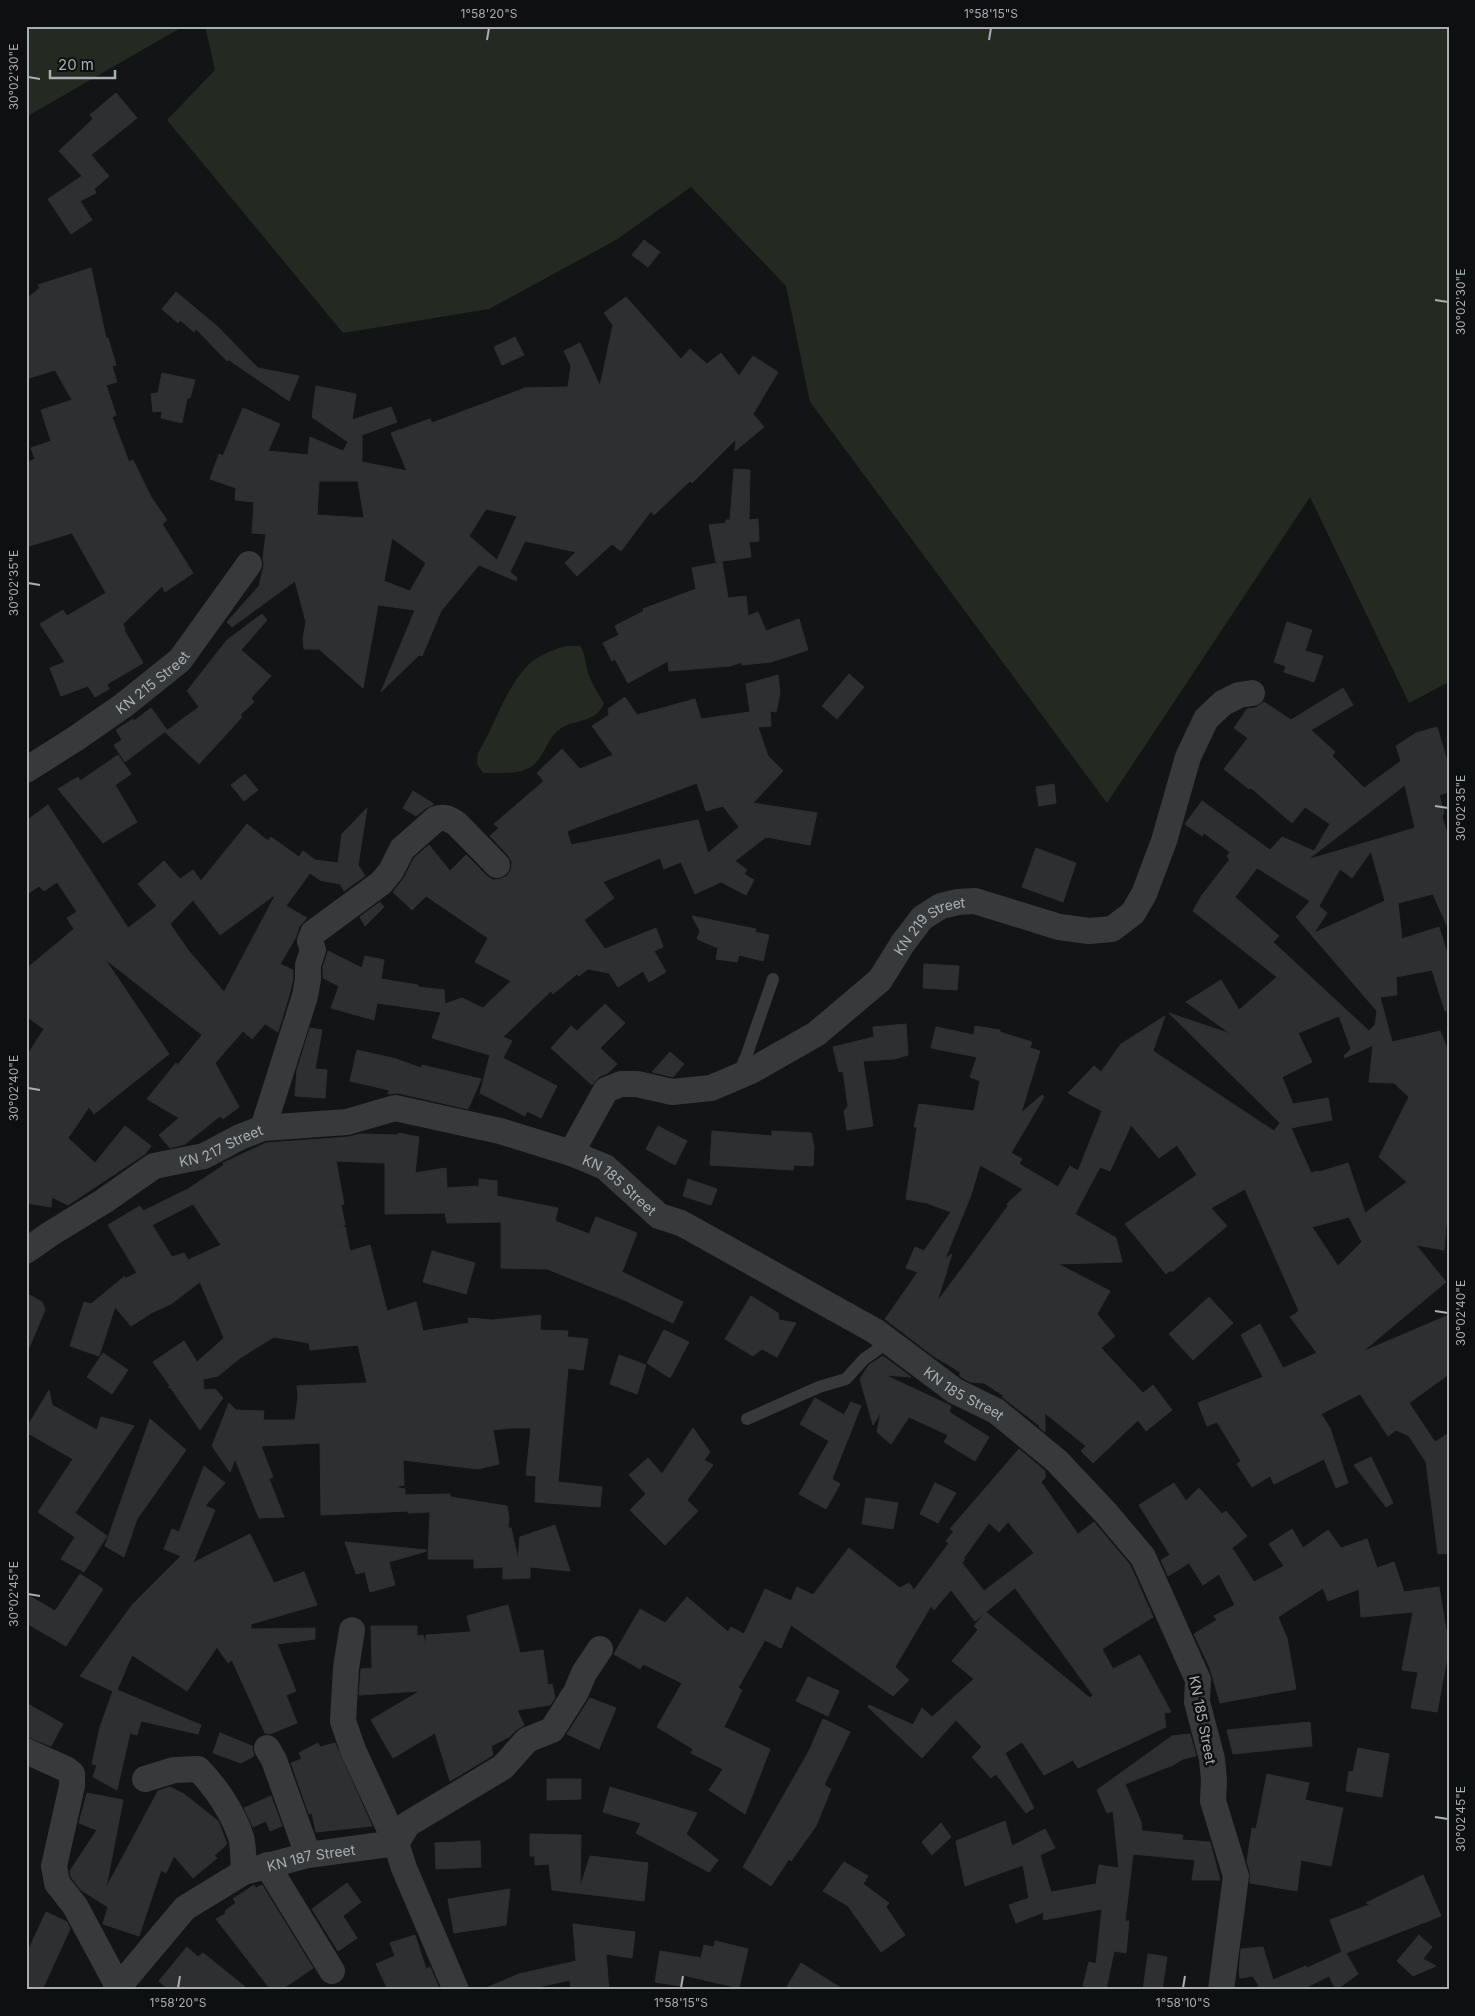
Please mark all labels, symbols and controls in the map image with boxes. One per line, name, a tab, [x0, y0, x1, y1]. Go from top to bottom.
text: 1°58'20"S	[461, 6, 518, 21]
text: 1°58'15"S	[964, 6, 1018, 21]
text: 30°02'30"E	[6, 44, 21, 110]
scale bar	[50, 48, 115, 80]
text: 20 m	[58, 55, 94, 74]
text: 30°02'30"E	[1453, 269, 1468, 335]
text: 30°02'35"E	[6, 550, 21, 616]
street label: KN 215 Street	[112, 647, 193, 717]
text: 30°02'35"E	[1453, 775, 1468, 841]
street label: KN 219 Street	[889, 893, 966, 958]
text: 30°02'40"E	[6, 1055, 21, 1121]
street label: KN 217 Street	[177, 1120, 265, 1169]
street label: KN 185 Street	[580, 1150, 661, 1219]
text: 30°02'40"E	[1453, 1280, 1468, 1346]
street label: KN 185 Street	[921, 1363, 1008, 1423]
text: 30°02'45"E	[6, 1561, 21, 1627]
street label: KN 185 Street	[1186, 1674, 1220, 1766]
text: 30°02'45"E	[1453, 1786, 1468, 1852]
street label: KN 187 Street	[265, 1840, 356, 1874]
text: 1°58'20"S	[150, 1995, 207, 2010]
text: 1°58'15"S	[654, 1995, 708, 2010]
text: 1°58'10"S	[1156, 1995, 1211, 2010]

